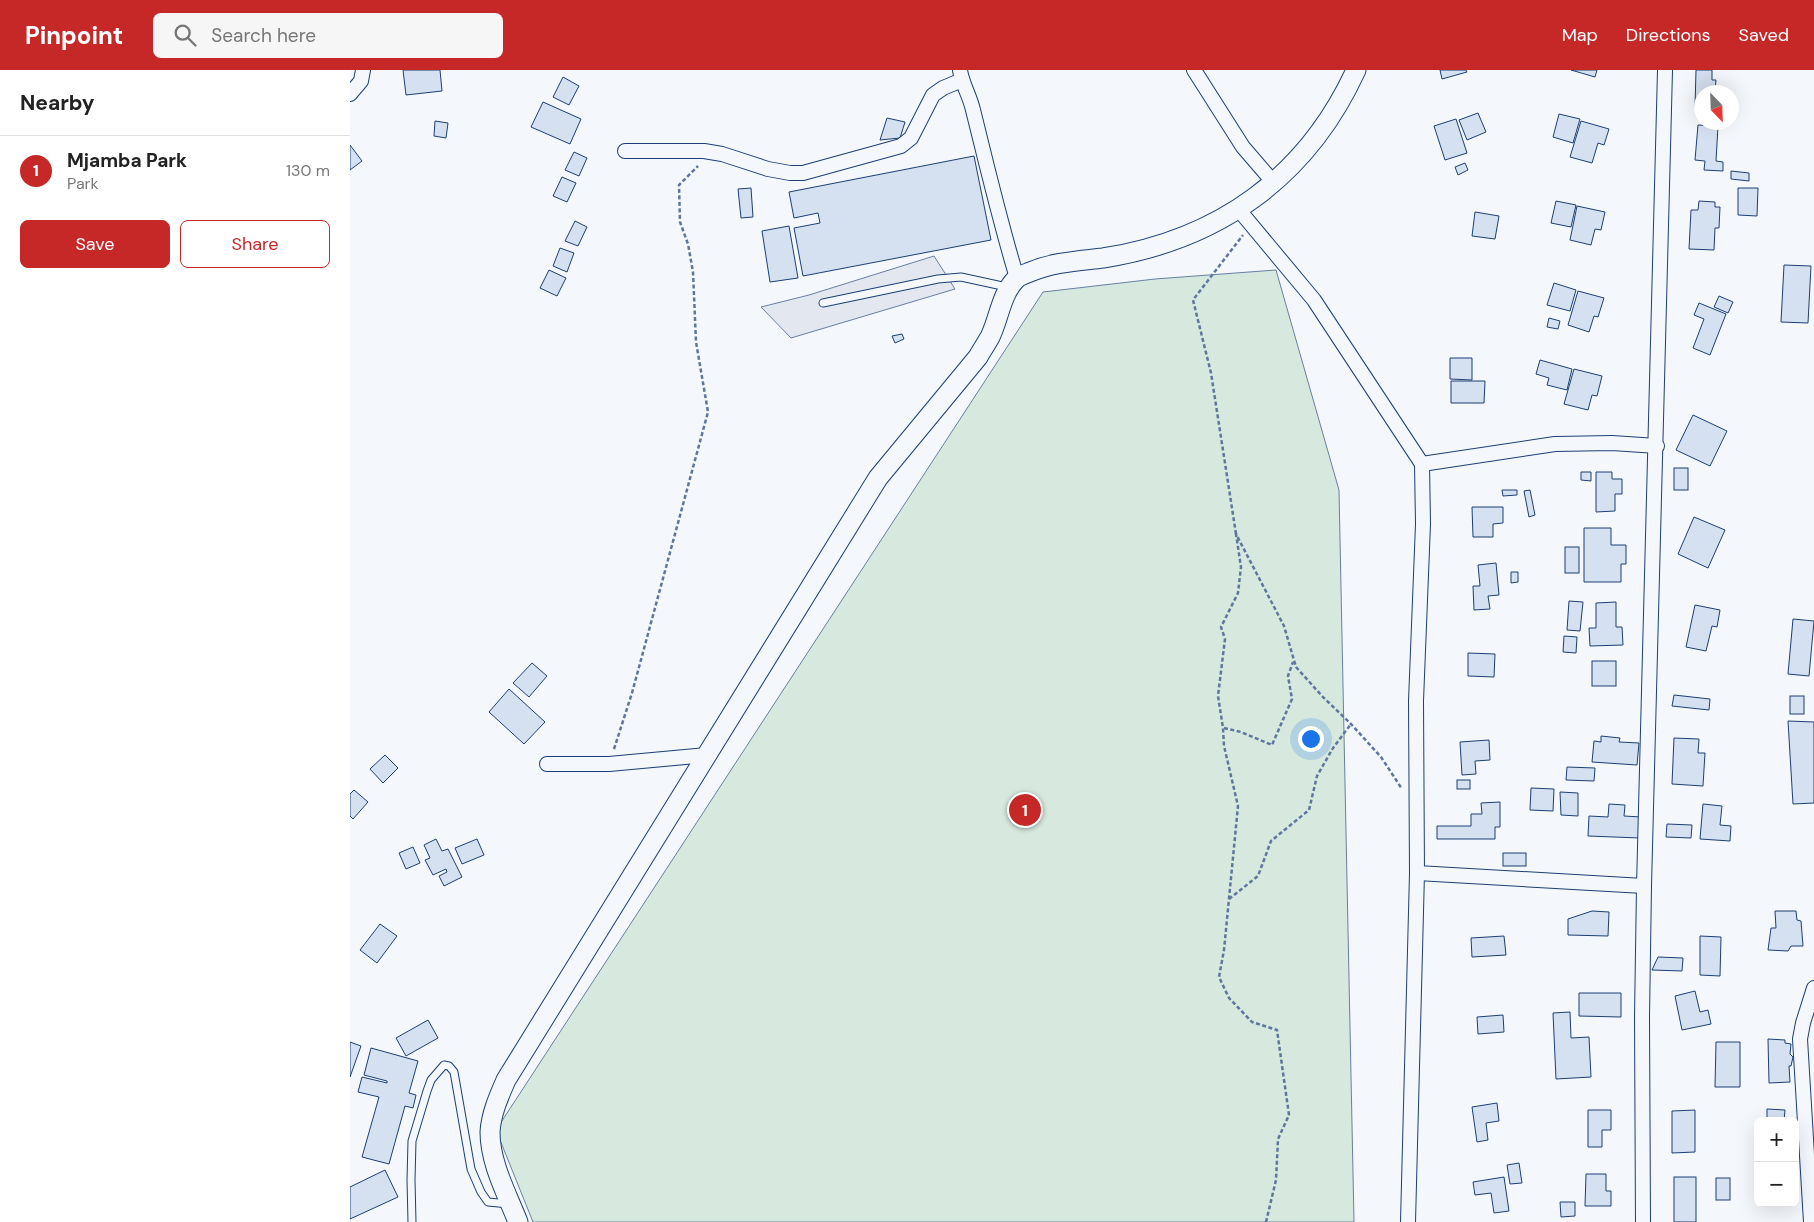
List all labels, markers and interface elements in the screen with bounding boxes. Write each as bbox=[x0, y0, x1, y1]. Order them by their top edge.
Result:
search box bbox=[153, 13, 503, 58]
text: Pinpoint bbox=[25, 20, 123, 51]
icon: search bbox=[171, 21, 199, 49]
text: Search here bbox=[211, 23, 316, 48]
text: Map bbox=[1562, 23, 1598, 47]
text: Directions bbox=[1626, 23, 1711, 47]
text: Saved bbox=[1739, 23, 1789, 47]
north arrow bbox=[1694, 85, 1739, 130]
text: Nearby bbox=[20, 89, 94, 117]
text: Mjamba Park bbox=[67, 148, 187, 173]
text: 1 bbox=[33, 160, 39, 181]
text: 130 m bbox=[286, 160, 330, 181]
text: Park bbox=[67, 173, 99, 194]
button: Save bbox=[20, 220, 170, 268]
button: Share bbox=[180, 220, 330, 268]
your location bbox=[1298, 726, 1324, 752]
pin: 1 bbox=[1009, 791, 1041, 829]
map controls bbox=[1754, 1117, 1799, 1207]
button: + bbox=[1754, 1117, 1799, 1162]
button: − bbox=[1754, 1162, 1799, 1207]

